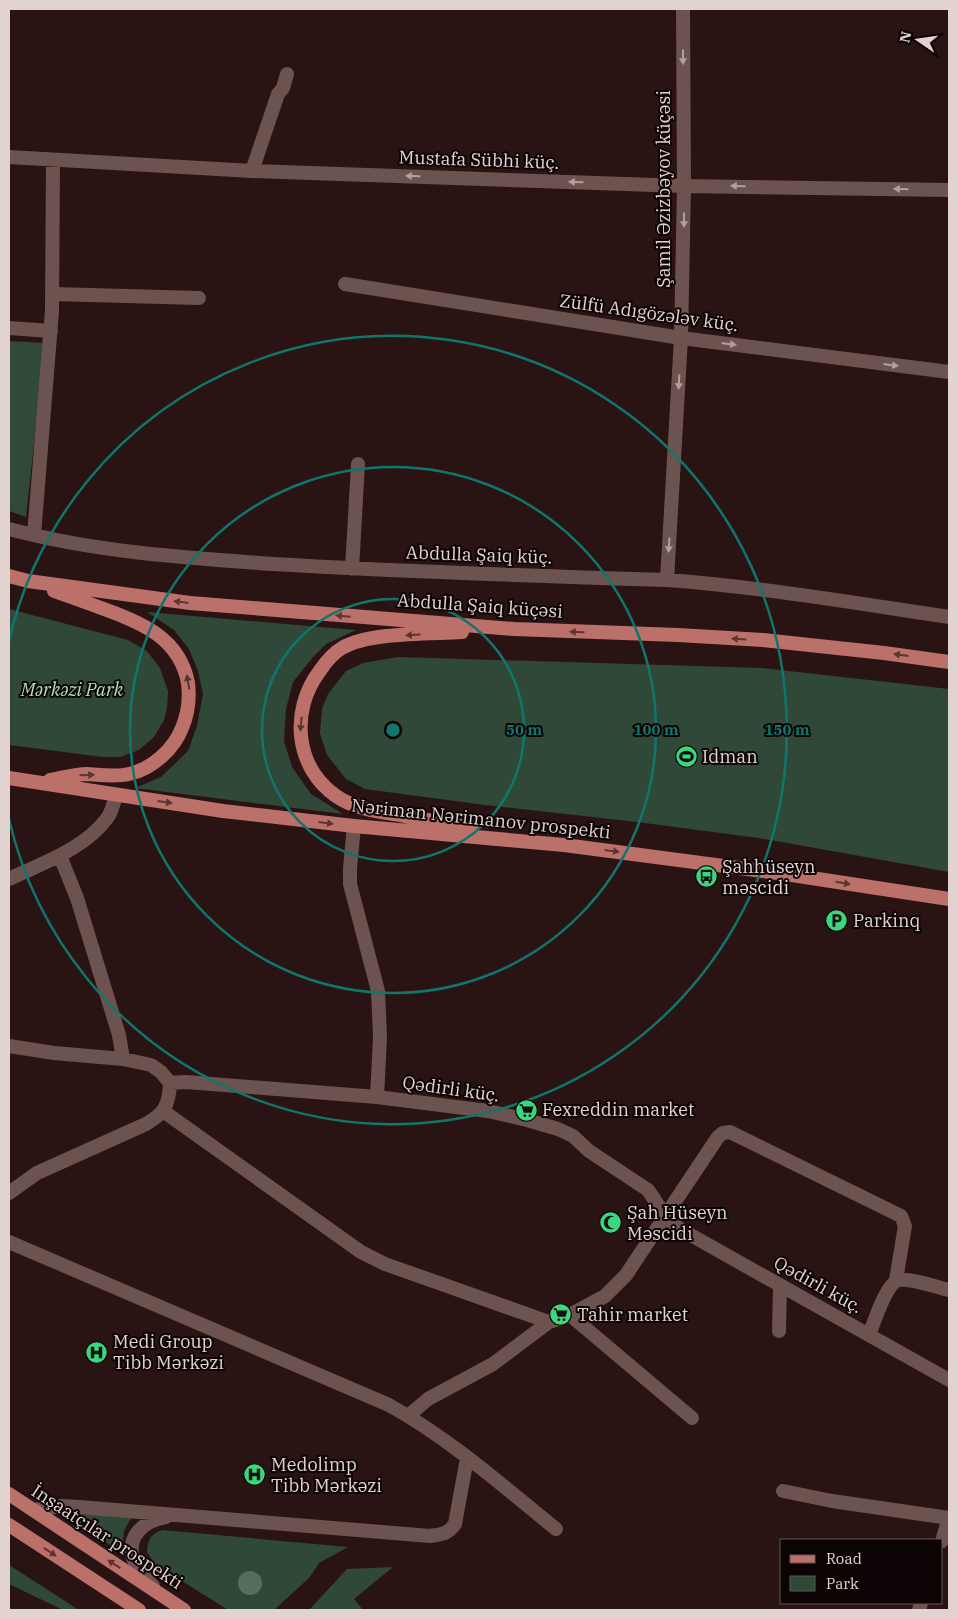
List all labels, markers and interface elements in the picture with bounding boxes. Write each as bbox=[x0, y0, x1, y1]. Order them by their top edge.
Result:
north arrow bbox=[893, 15, 943, 65]
text: N bbox=[895, 30, 915, 44]
one-way arrow bbox=[679, 50, 687, 66]
street label: Şamil Əzizbəyov küçəsi bbox=[652, 90, 675, 288]
street label: Mustafa Sübhi küç. bbox=[398, 145, 560, 174]
one-way arrow bbox=[405, 172, 421, 180]
one-way arrow bbox=[567, 178, 583, 186]
one-way arrow bbox=[730, 182, 746, 190]
one-way arrow bbox=[892, 185, 908, 193]
one-way arrow bbox=[679, 212, 687, 228]
street label: Zülfü Adıgözələv küç. bbox=[558, 289, 740, 336]
one-way arrow bbox=[722, 340, 738, 348]
one-way arrow bbox=[883, 361, 899, 369]
one-way arrow bbox=[674, 375, 682, 391]
one-way arrow bbox=[665, 537, 673, 553]
street label: Abdulla Şaiq küç. bbox=[405, 540, 553, 569]
street label: Abdulla Şaiq küçəsi bbox=[396, 588, 564, 623]
one-way arrow bbox=[173, 598, 189, 606]
one-way arrow bbox=[335, 611, 351, 619]
one-way arrow bbox=[569, 627, 585, 635]
one-way arrow bbox=[405, 632, 421, 640]
one-way arrow bbox=[731, 634, 747, 642]
one-way arrow bbox=[893, 651, 909, 659]
one-way arrow bbox=[183, 674, 191, 690]
park label: Mərkəzi Park bbox=[20, 678, 124, 701]
one-way arrow bbox=[296, 716, 304, 732]
text: 50 m bbox=[506, 720, 542, 739]
text: 100 m bbox=[633, 720, 679, 739]
text: 150 m bbox=[764, 720, 810, 739]
centre of rings bbox=[384, 721, 402, 739]
sports icon: Idman bbox=[674, 745, 698, 769]
place label: Idman bbox=[702, 745, 758, 768]
one-way arrow bbox=[79, 771, 95, 779]
street label: Nəriman Nərimanov prospekti bbox=[350, 793, 612, 844]
one-way arrow bbox=[157, 799, 173, 807]
one-way arrow bbox=[318, 819, 334, 827]
one-way arrow bbox=[605, 847, 621, 855]
place label: Şahhüseyn məscidi bbox=[722, 855, 815, 899]
bus stop icon: Şahhüseyn məscidi bbox=[694, 865, 718, 889]
one-way arrow bbox=[835, 879, 851, 887]
parking icon: Parkinq bbox=[825, 909, 849, 933]
place label: Parkinq bbox=[853, 909, 920, 932]
street label: Qədirli küç. bbox=[401, 1070, 501, 1107]
supermarket icon: Fexreddin market bbox=[514, 1098, 538, 1122]
place label: Fexreddin market bbox=[542, 1098, 694, 1121]
place label: Şah Hüseyn Məscidi bbox=[627, 1201, 728, 1245]
mosque icon: Şah Hüseyn Məscidi bbox=[599, 1211, 623, 1235]
street label: Qədirli küç. bbox=[770, 1251, 867, 1318]
supermarket icon: Tahir market bbox=[549, 1303, 573, 1327]
place label: Tahir market bbox=[577, 1303, 688, 1326]
place label: Medi Group Tibb Mərkəzi bbox=[113, 1330, 224, 1374]
hospital icon: Medi Group Tibb Mərkəzi bbox=[85, 1340, 109, 1364]
place label: Medolimp Tibb Mərkəzi bbox=[271, 1453, 382, 1497]
hospital icon: Medolimp Tibb Mərkəzi bbox=[243, 1463, 267, 1487]
street label: İnşaatçılar prospekti bbox=[27, 1479, 188, 1594]
legend bbox=[780, 1539, 943, 1604]
one-way arrow bbox=[43, 1547, 56, 1557]
text: Road bbox=[826, 1549, 862, 1568]
one-way arrow bbox=[108, 1559, 121, 1569]
text: Park bbox=[826, 1574, 859, 1593]

